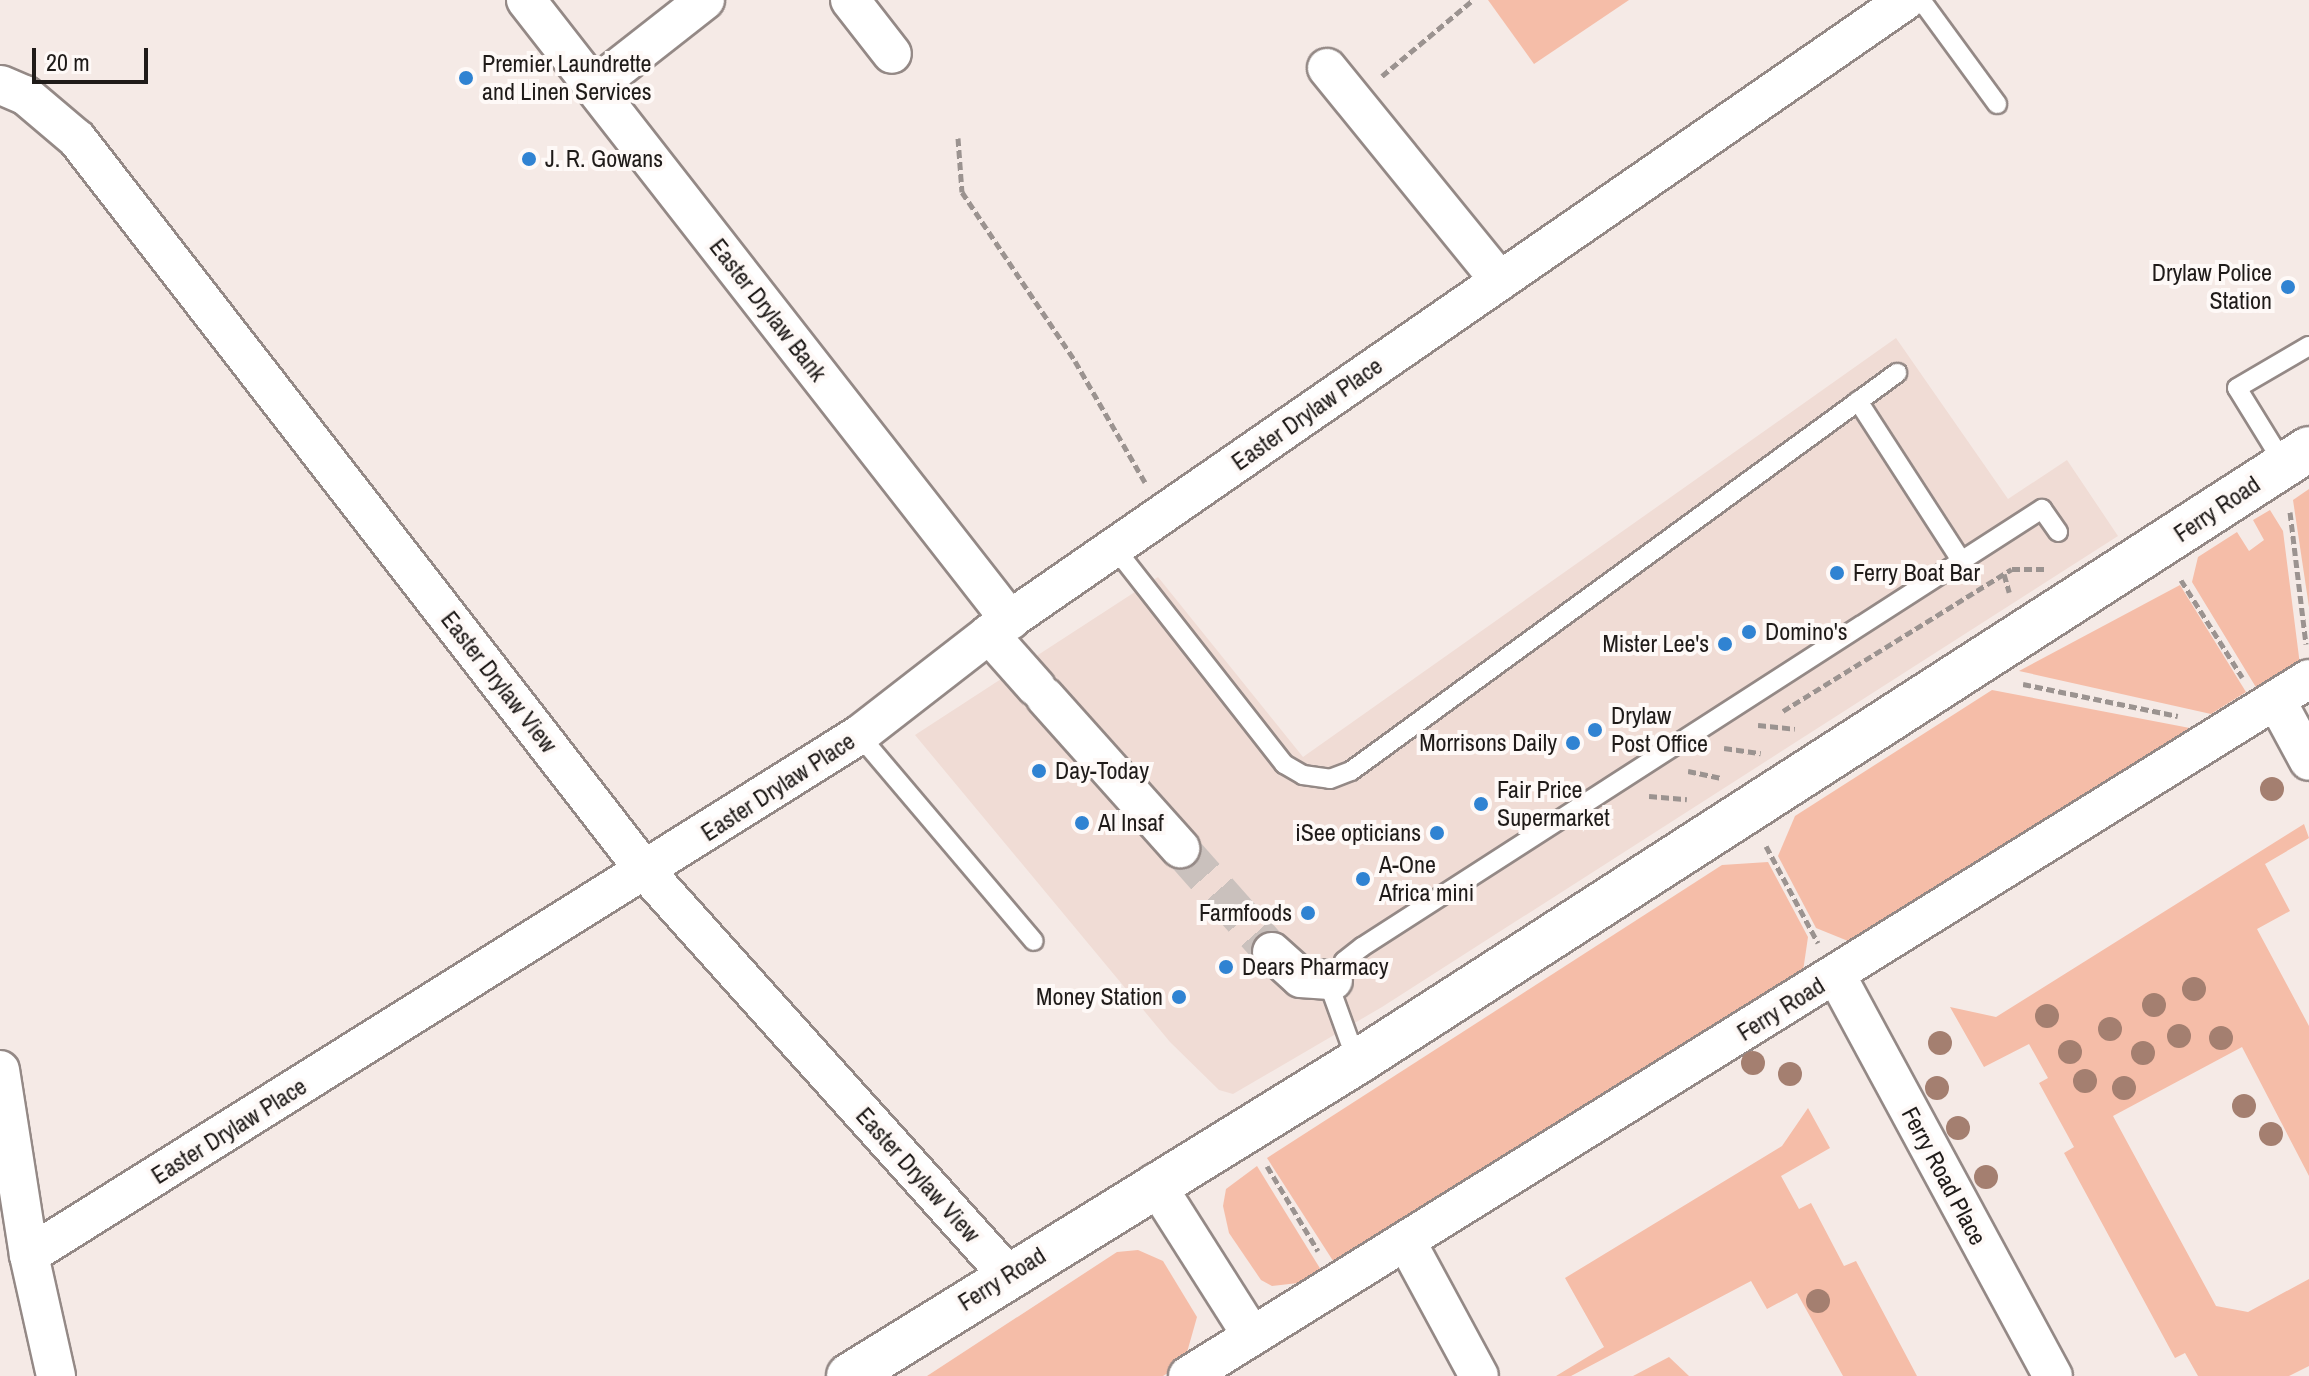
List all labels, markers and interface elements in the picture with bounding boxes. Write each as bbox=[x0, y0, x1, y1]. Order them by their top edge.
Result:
scale bar bbox=[36, 32, 152, 82]
text: 20 m bbox=[46, 46, 90, 78]
place label: Premier Laundrette and Linen Services bbox=[482, 50, 652, 106]
marker: Premier Laundrette and Linen Services bbox=[457, 69, 475, 87]
place label: J. R. Gowans bbox=[545, 145, 663, 173]
marker: J. R. Gowans bbox=[520, 150, 538, 168]
street label: Easter Drylaw Bank bbox=[703, 233, 833, 387]
place label: Drylaw Police Station bbox=[2152, 259, 2272, 315]
marker: Drylaw Police Station bbox=[2279, 278, 2297, 296]
street label: Easter Drylaw Place bbox=[1226, 351, 1388, 477]
street label: Ferry Road bbox=[2169, 470, 2265, 548]
place label: Ferry Boat Bar bbox=[1853, 559, 1980, 587]
marker: Ferry Boat Bar bbox=[1828, 564, 1846, 582]
street label: Easter Drylaw View bbox=[435, 606, 563, 758]
place label: Domino's bbox=[1765, 618, 1848, 646]
marker: Domino's bbox=[1740, 623, 1758, 641]
place label: Mister Lee's bbox=[1602, 630, 1709, 658]
marker: Mister Lee's bbox=[1716, 635, 1734, 653]
place label: Drylaw Post Office bbox=[1611, 702, 1708, 758]
marker: Drylaw Post Office bbox=[1586, 721, 1604, 739]
street label: Easter Drylaw Place bbox=[696, 727, 860, 847]
place label: Morrisons Daily bbox=[1419, 729, 1557, 757]
marker: Morrisons Daily bbox=[1564, 734, 1582, 752]
place label: Day-Today bbox=[1055, 757, 1149, 785]
marker: Day-Today bbox=[1030, 762, 1048, 780]
place label: Fair Price Supermarket bbox=[1497, 776, 1610, 832]
marker: Fair Price Supermarket bbox=[1472, 795, 1490, 813]
place label: Al Insaf bbox=[1098, 809, 1164, 837]
marker: Al Insaf bbox=[1073, 814, 1091, 832]
place label: iSee opticians bbox=[1295, 819, 1421, 847]
marker: iSee opticians bbox=[1428, 824, 1446, 842]
place label: A-One Africa mini bbox=[1379, 851, 1474, 907]
marker: A-One Africa mini bbox=[1354, 870, 1372, 888]
place label: Farmfoods bbox=[1199, 899, 1292, 927]
marker: Farmfoods bbox=[1299, 904, 1317, 922]
place label: Dears Pharmacy bbox=[1242, 953, 1389, 981]
marker: Dears Pharmacy bbox=[1217, 958, 1235, 976]
street label: Ferry Road bbox=[1732, 971, 1830, 1047]
place label: Money Station bbox=[1036, 983, 1163, 1011]
marker: Money Station bbox=[1170, 988, 1188, 1006]
street label: Easter Drylaw Place bbox=[146, 1072, 312, 1190]
street label: Easter Drylaw View bbox=[850, 1102, 986, 1248]
street label: Ferry Road Place bbox=[1896, 1102, 1992, 1250]
street label: Ferry Road bbox=[953, 1241, 1051, 1317]

